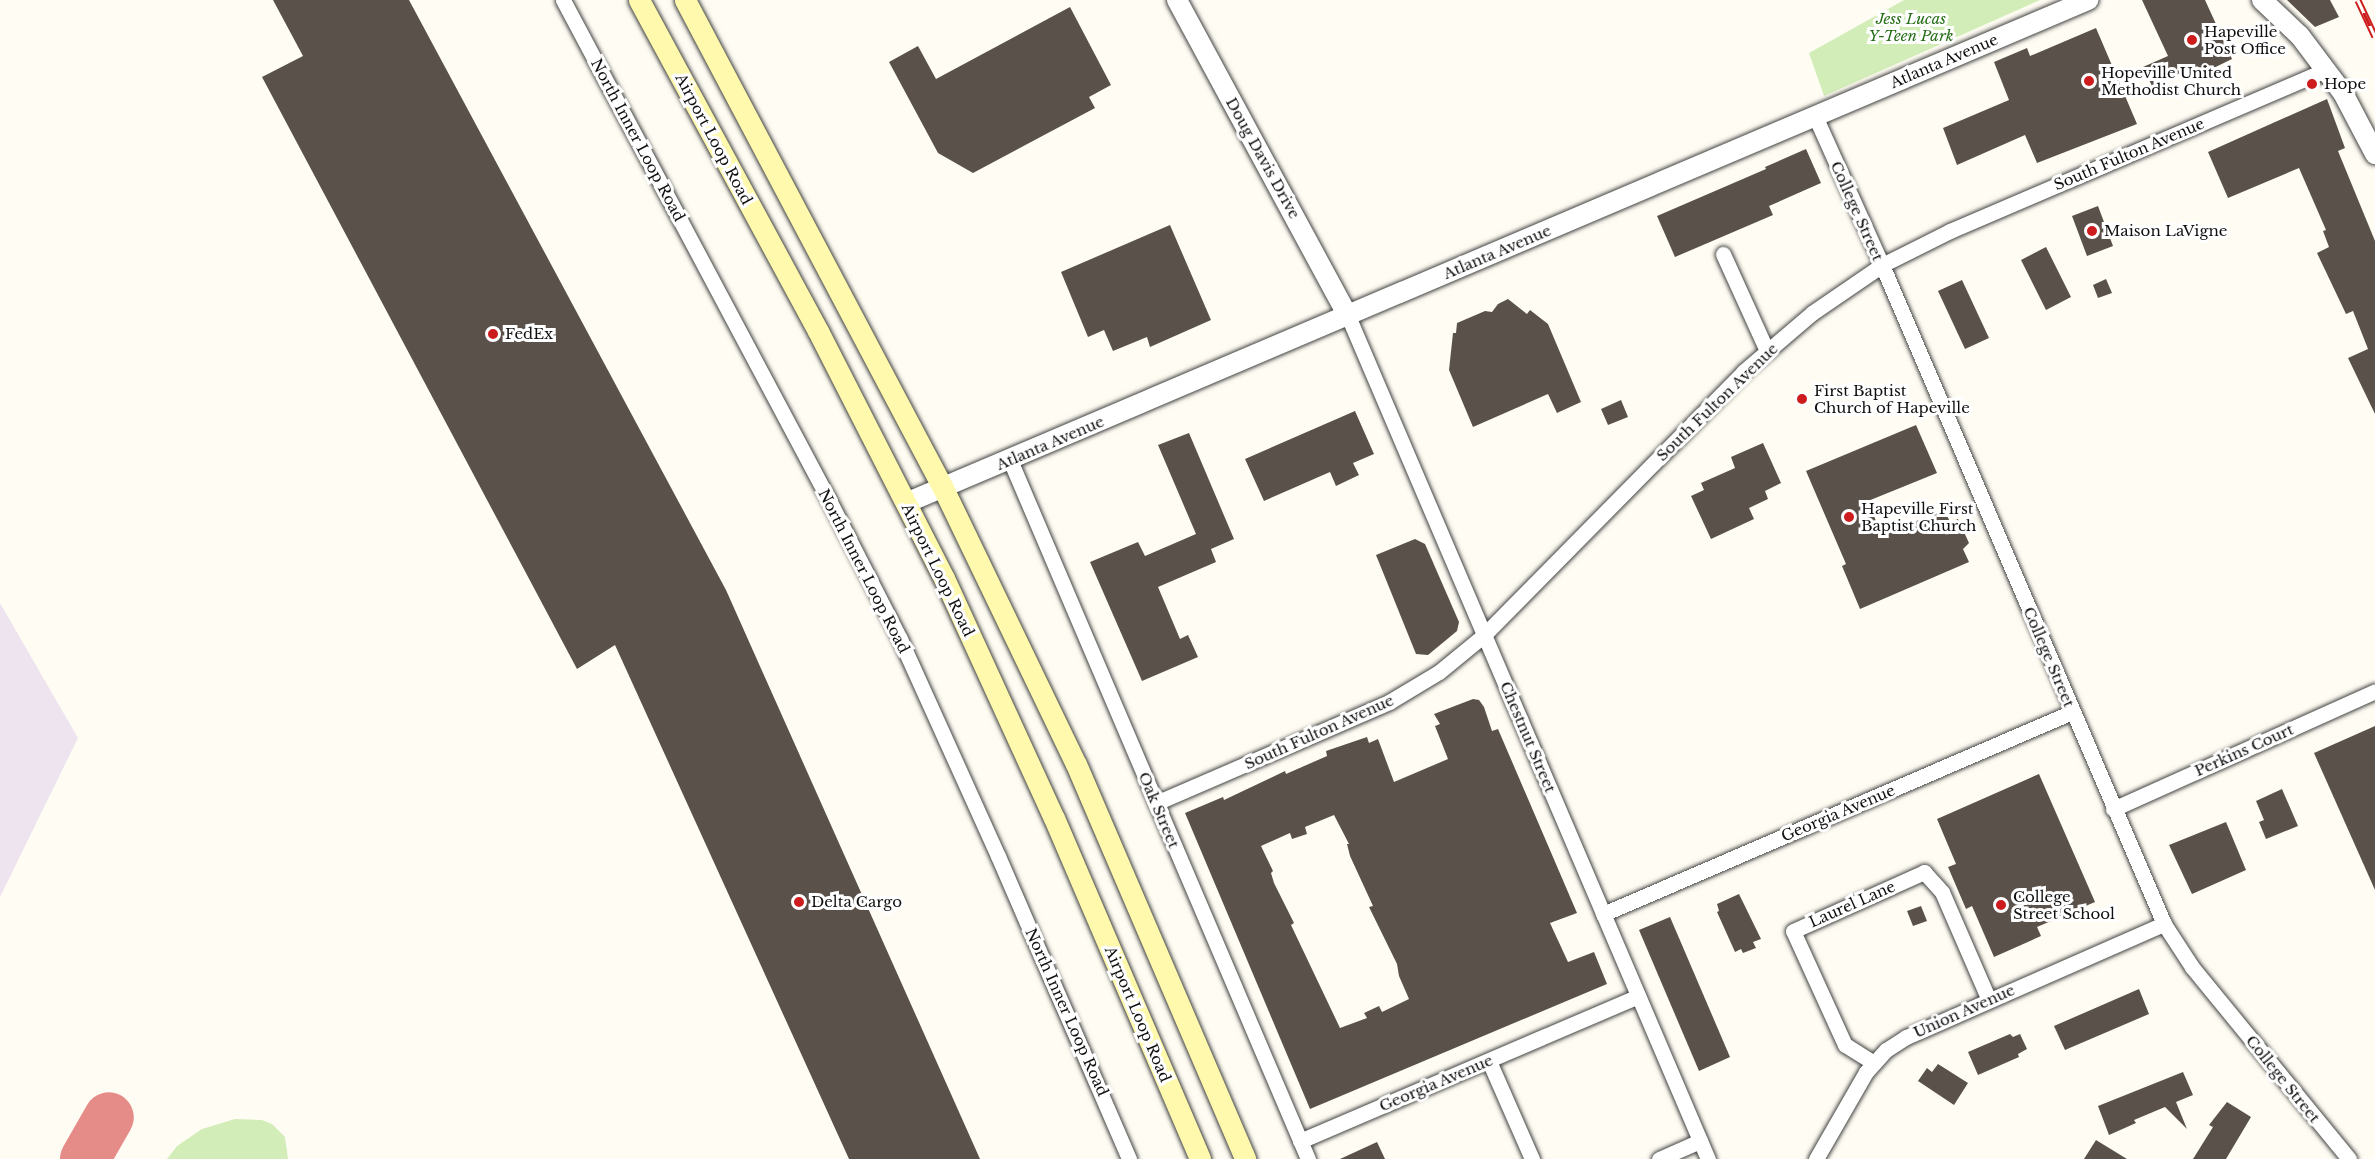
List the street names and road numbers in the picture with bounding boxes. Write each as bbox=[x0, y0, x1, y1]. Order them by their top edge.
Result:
street label: Atlanta Avenue bbox=[1887, 30, 2001, 92]
street label: North Inner Loop Road bbox=[587, 55, 689, 225]
street label: Airport Loop Road bbox=[672, 70, 756, 208]
street label: Doug Davis Drive bbox=[1222, 94, 1304, 222]
street label: South Fulton Avenue bbox=[2051, 114, 2207, 194]
street label: College Street bbox=[1827, 158, 1887, 264]
street label: Atlanta Avenue bbox=[1440, 221, 1554, 283]
street label: South Fulton Avenue bbox=[1652, 339, 1782, 465]
street label: Atlanta Avenue bbox=[993, 412, 1107, 474]
street label: North Inner Loop Road bbox=[815, 486, 913, 656]
street label: Airport Loop Road bbox=[898, 500, 978, 640]
street label: College Street bbox=[2020, 604, 2078, 710]
street label: Chestnut Street bbox=[1496, 679, 1560, 795]
street label: South Fulton Avenue bbox=[1241, 691, 1397, 773]
street label: Perkins Court bbox=[2192, 720, 2296, 780]
street label: Oak Street bbox=[1135, 769, 1183, 851]
street label: Georgia Avenue bbox=[1778, 781, 1898, 845]
street label: Laurel Lane bbox=[1806, 877, 1898, 931]
street label: North Inner Loop Road bbox=[1022, 925, 1112, 1099]
street label: Airport Loop Road bbox=[1101, 943, 1175, 1085]
street label: Union Avenue bbox=[1910, 981, 2018, 1041]
street label: College Street bbox=[2242, 1032, 2324, 1126]
street label: Georgia Avenue bbox=[1376, 1051, 1496, 1115]

